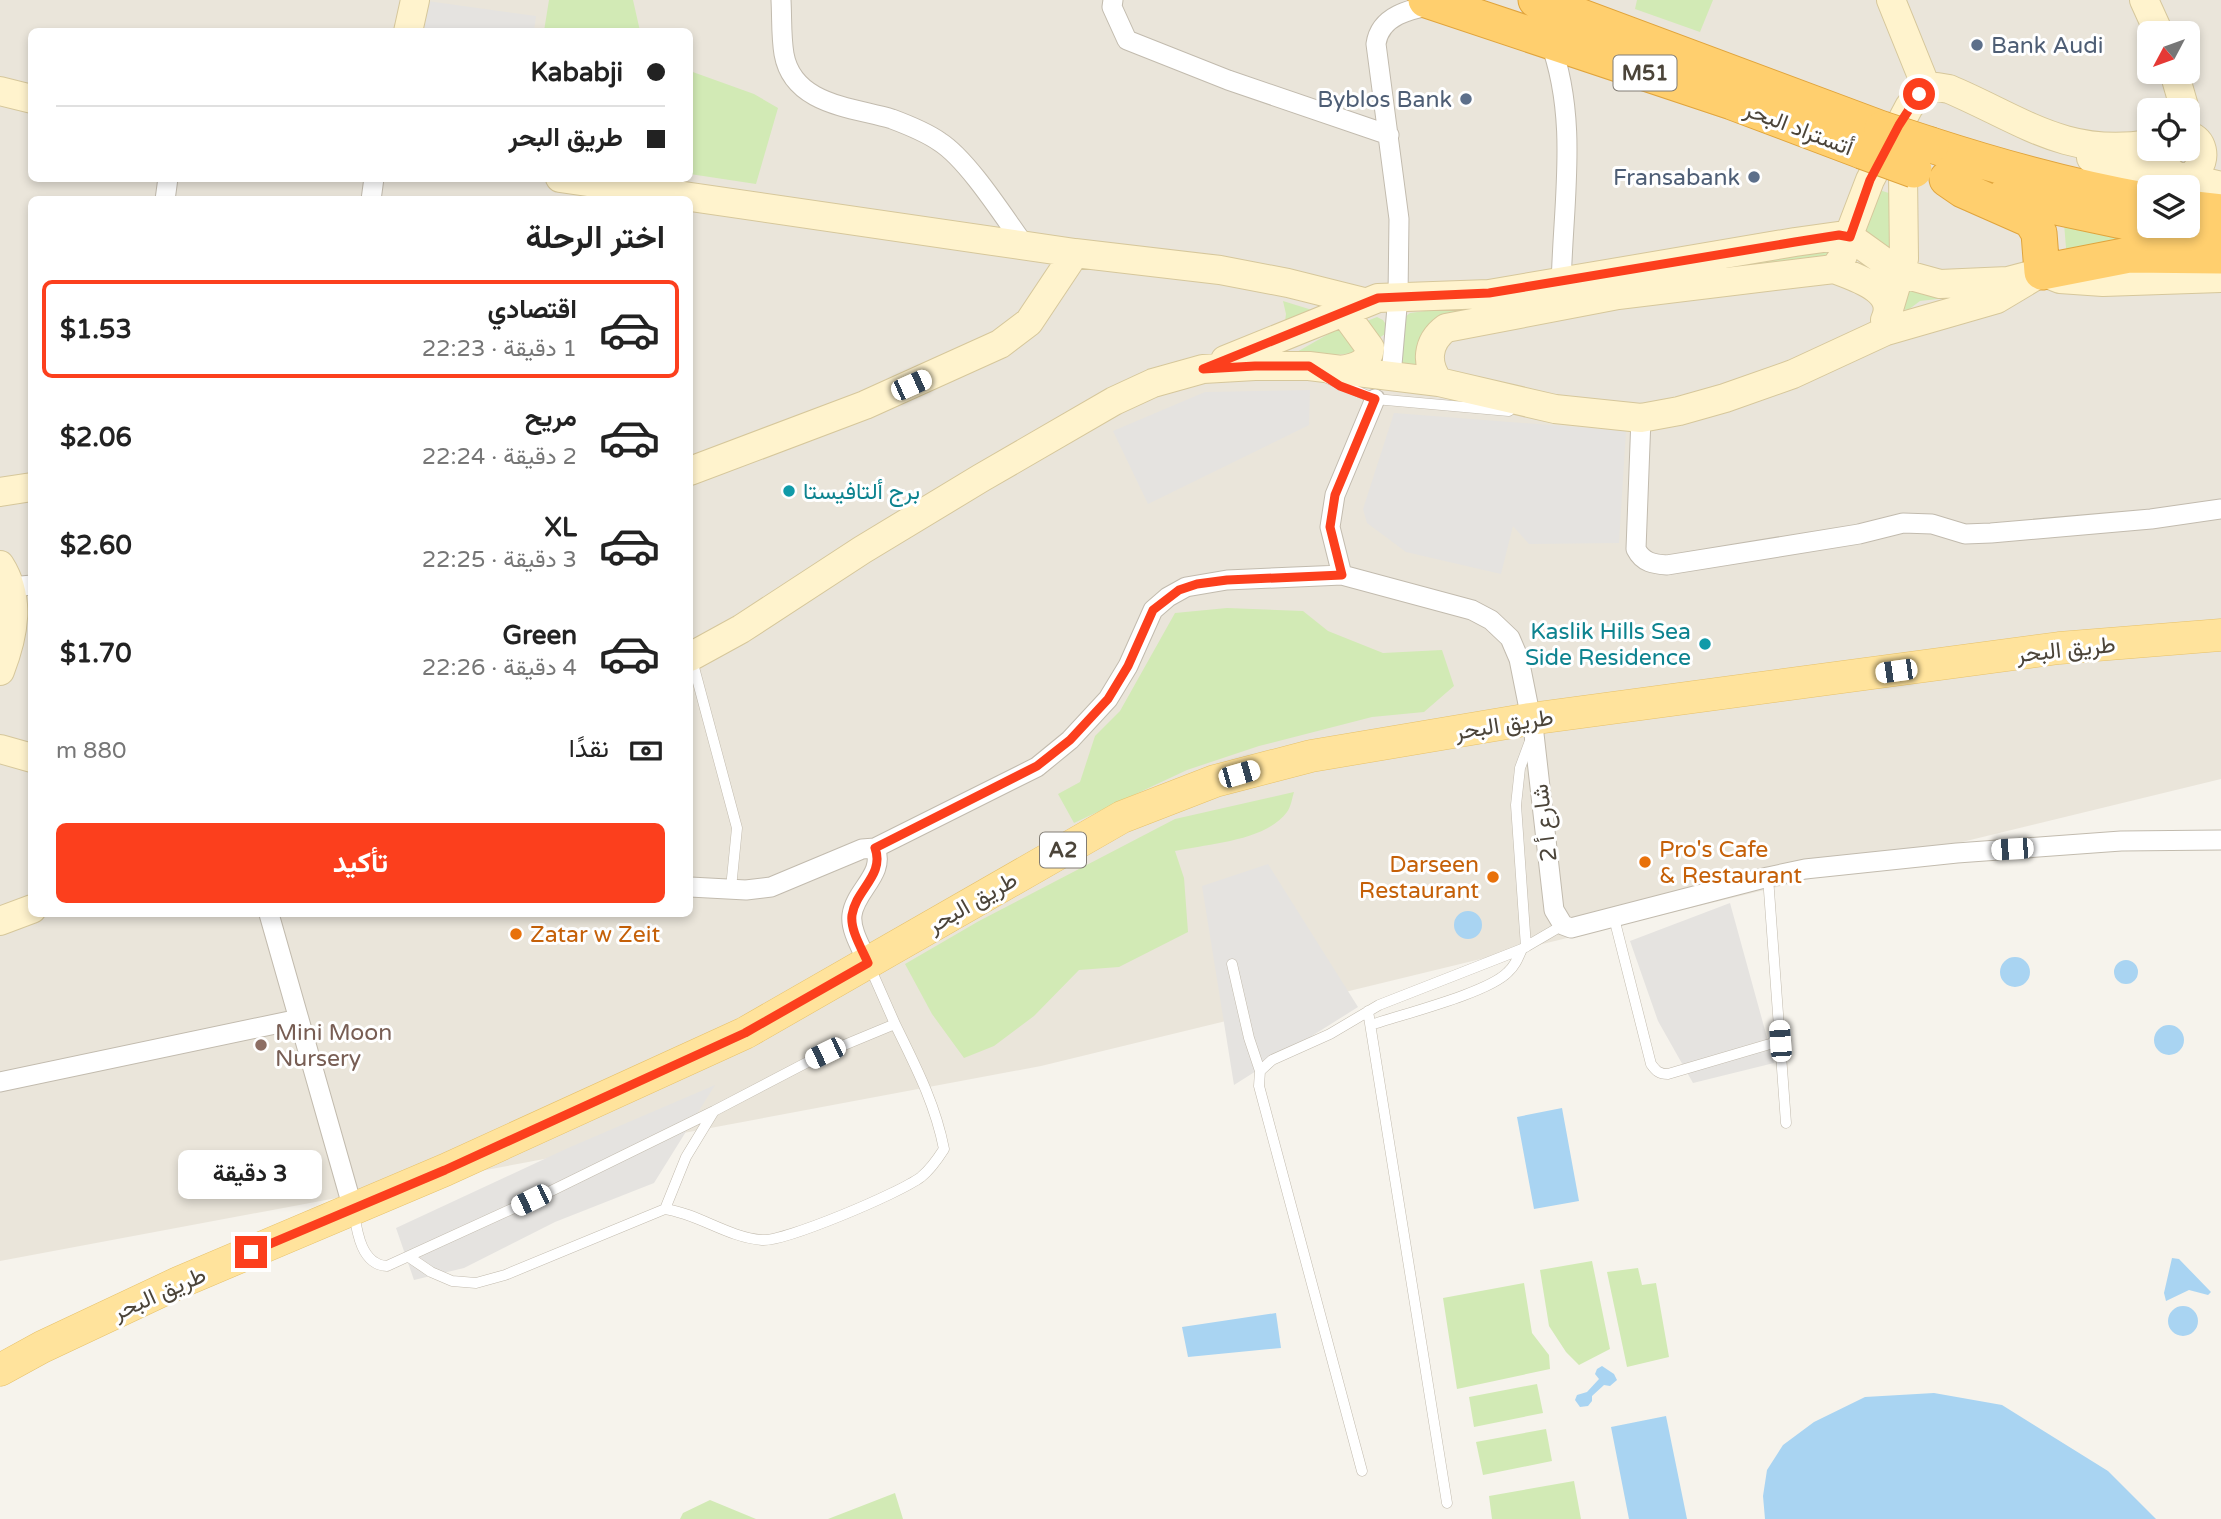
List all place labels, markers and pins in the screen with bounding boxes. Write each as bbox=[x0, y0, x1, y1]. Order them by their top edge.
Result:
place label: Bank Audi bbox=[1991, 32, 2103, 60]
marker: Bank Audi bbox=[1969, 37, 1985, 53]
place label: Byblos Bank bbox=[1317, 86, 1452, 114]
marker: Byblos Bank bbox=[1458, 91, 1474, 107]
place label: Fransabank bbox=[1613, 164, 1740, 192]
marker: Fransabank bbox=[1746, 169, 1762, 185]
place label: برج ألتافيستا bbox=[803, 478, 920, 507]
marker: برج ألتافيستا bbox=[781, 483, 797, 499]
place label: Kaslik Hills Sea Side Residence bbox=[1525, 618, 1691, 672]
marker: Kaslik Hills Sea Side Residence bbox=[1697, 636, 1713, 652]
place label: Pro's Cafe & Restaurant bbox=[1659, 836, 1802, 890]
place label: Darseen Restaurant bbox=[1359, 851, 1479, 905]
marker: Pro's Cafe & Restaurant bbox=[1637, 854, 1653, 870]
marker: Darseen Restaurant bbox=[1485, 869, 1501, 885]
place label: Zatar w Zeit bbox=[530, 921, 660, 949]
marker: Zatar w Zeit bbox=[508, 926, 524, 942]
place label: Mini Moon Nursery bbox=[275, 1019, 392, 1073]
marker: Mini Moon Nursery bbox=[253, 1037, 269, 1053]

